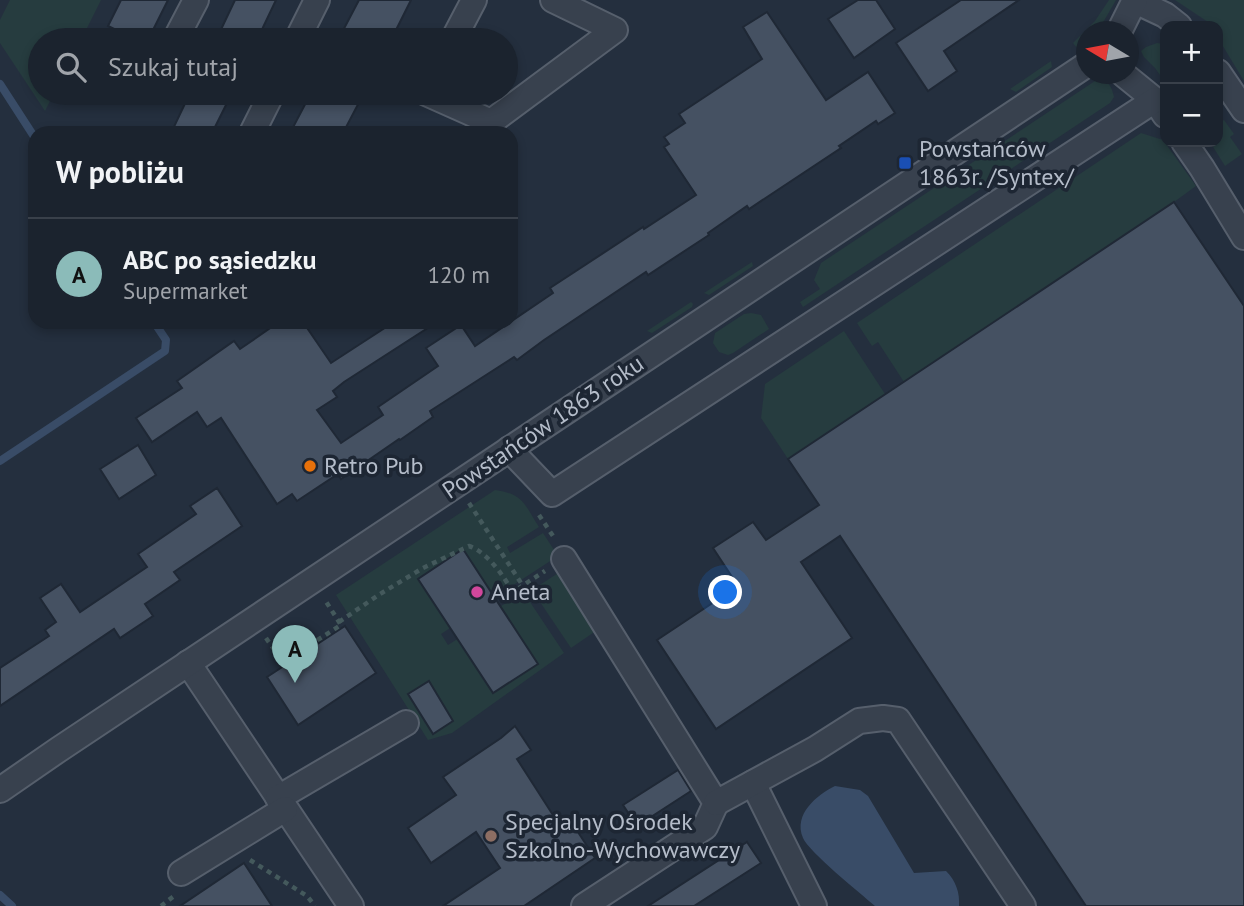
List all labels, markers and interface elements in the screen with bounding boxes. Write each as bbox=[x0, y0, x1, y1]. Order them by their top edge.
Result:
north arrow bbox=[1076, 21, 1139, 84]
map controls bbox=[1160, 21, 1223, 147]
button: + bbox=[1160, 21, 1223, 84]
search box bbox=[28, 28, 518, 105]
icon: search bbox=[52, 48, 90, 86]
text: Szukaj tutaj bbox=[108, 50, 238, 83]
button: − bbox=[1160, 84, 1223, 147]
place label: Powstańców 1863r. /Syntex/ bbox=[919, 133, 1075, 192]
text: W pobliżu bbox=[56, 152, 184, 191]
marker: Powstańców 1863r. /Syntex/ bbox=[897, 155, 913, 171]
text: ABC po sąsiedzku bbox=[123, 243, 316, 276]
text: A bbox=[72, 260, 86, 289]
text: 120 m bbox=[428, 260, 490, 289]
text: Supermarket bbox=[123, 276, 248, 305]
street label: Powstańców 1863 roku bbox=[436, 348, 649, 506]
place label: Retro Pub bbox=[324, 450, 423, 481]
marker: Retro Pub bbox=[302, 458, 318, 474]
your location bbox=[708, 575, 742, 609]
place label: Aneta bbox=[491, 576, 550, 607]
marker: Aneta bbox=[469, 584, 485, 600]
pin: A bbox=[272, 625, 318, 683]
place label: Specjalny Ośrodek Szkolno-Wychowawczy bbox=[505, 806, 740, 865]
marker: Specjalny Ośrodek Szkolno-Wychowawczy bbox=[483, 828, 499, 844]

